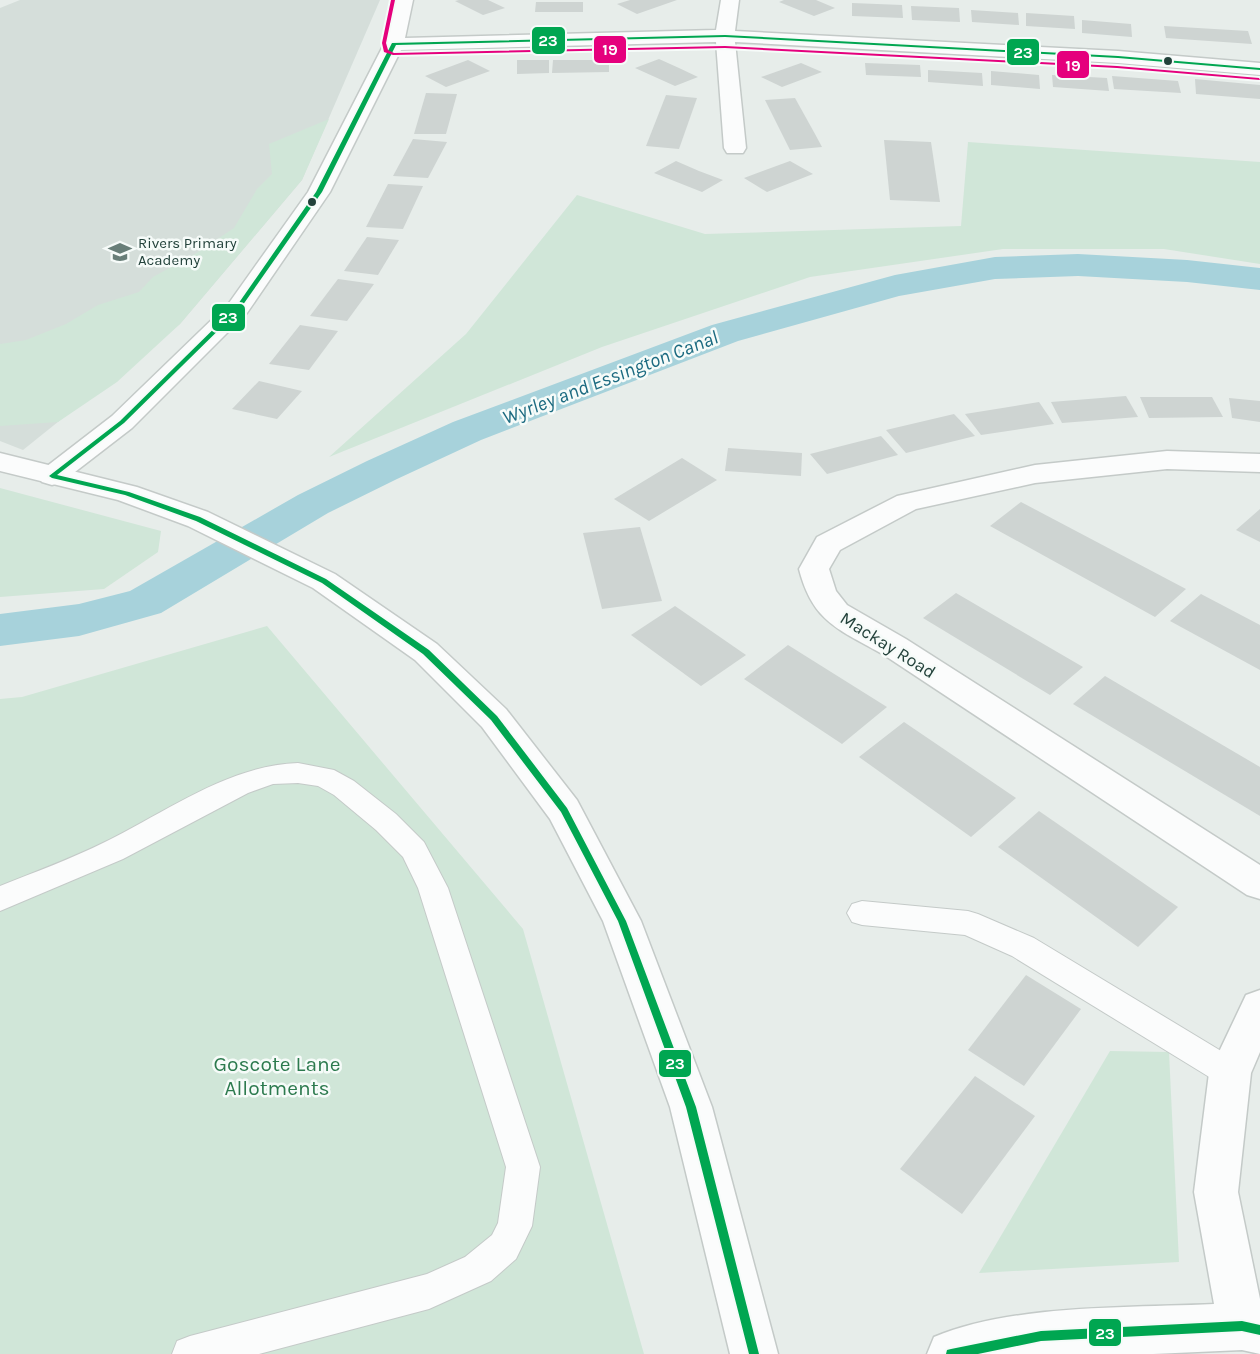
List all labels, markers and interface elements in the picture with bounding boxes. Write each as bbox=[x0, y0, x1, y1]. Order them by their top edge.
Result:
line badge: 23 bbox=[531, 26, 566, 55]
text: 23 bbox=[538, 31, 558, 50]
line badge: 19 bbox=[593, 35, 627, 64]
line badge: 23 bbox=[1006, 38, 1040, 66]
text: 19 bbox=[602, 40, 618, 59]
text: 23 bbox=[1013, 43, 1033, 62]
line badge: 19 bbox=[1056, 50, 1090, 79]
unlabelled marker bbox=[1162, 55, 1174, 67]
text: 19 bbox=[1065, 56, 1081, 75]
unlabelled marker bbox=[306, 196, 318, 208]
place label: Rivers Primary Academy bbox=[138, 234, 237, 269]
school or university icon: Rivers Primary Academy bbox=[107, 239, 133, 265]
line badge: 23 bbox=[211, 303, 246, 332]
text: 23 bbox=[218, 308, 238, 327]
water label: Wyrley and Essington Canal bbox=[499, 326, 721, 429]
street label: Mackay Road bbox=[836, 607, 940, 683]
line badge: 23 bbox=[658, 1049, 692, 1078]
park label: Goscote Lane Allotments bbox=[214, 1052, 340, 1100]
text: 23 bbox=[665, 1054, 685, 1073]
line badge: 23 bbox=[1088, 1318, 1122, 1347]
text: 23 bbox=[1095, 1324, 1115, 1343]

